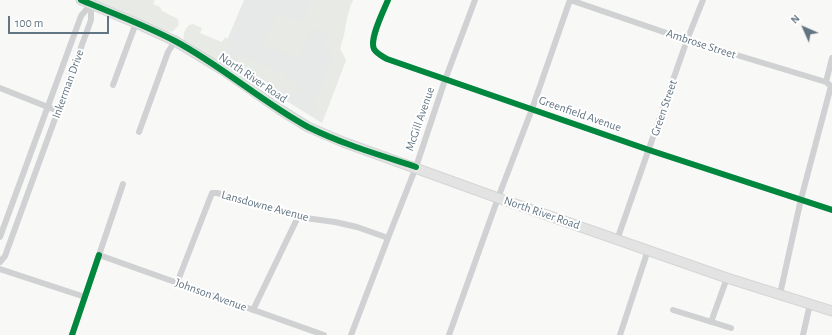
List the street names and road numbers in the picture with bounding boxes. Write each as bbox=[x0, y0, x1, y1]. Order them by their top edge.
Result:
street label: Ambrose Street bbox=[664, 26, 738, 62]
street label: Inkerman Drive bbox=[49, 48, 87, 120]
street label: North River Road bbox=[216, 50, 290, 106]
street label: Green Street bbox=[648, 78, 680, 138]
street label: McGill Avenue bbox=[402, 85, 438, 153]
street label: Greenfield Avenue bbox=[537, 93, 623, 135]
street label: Lansdowne Avenue bbox=[220, 187, 310, 225]
street label: North River Road bbox=[502, 193, 582, 233]
street label: Johnson Avenue bbox=[173, 275, 249, 315]

